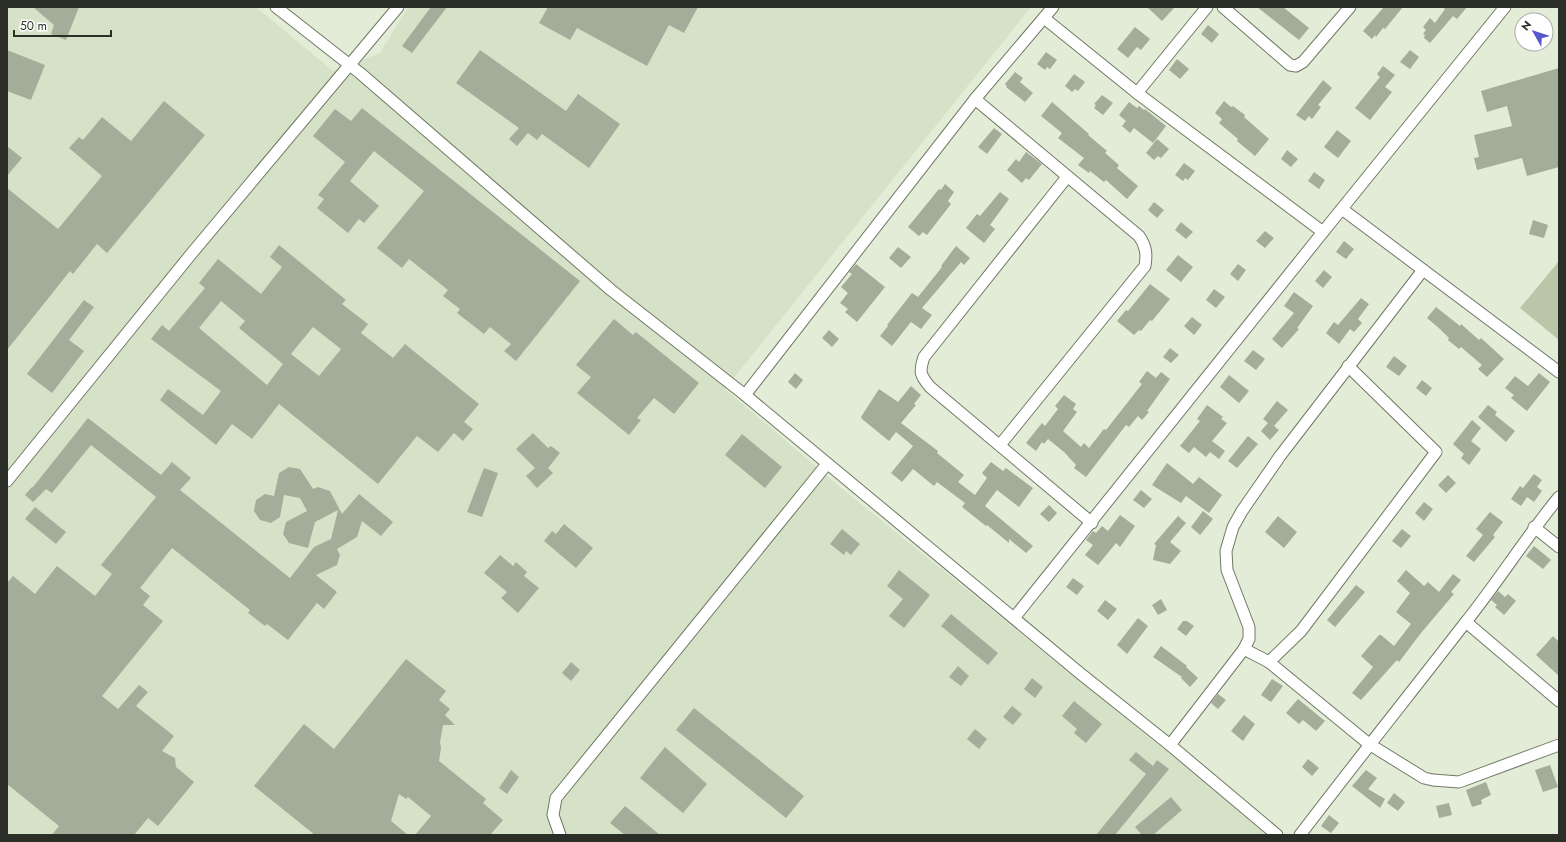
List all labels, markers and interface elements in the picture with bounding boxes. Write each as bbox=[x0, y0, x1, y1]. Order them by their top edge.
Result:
scale bar bbox=[14, 12, 111, 38]
north arrow bbox=[1514, 12, 1554, 52]
text: 50 m bbox=[20, 17, 47, 35]
text: N bbox=[1517, 17, 1535, 34]

